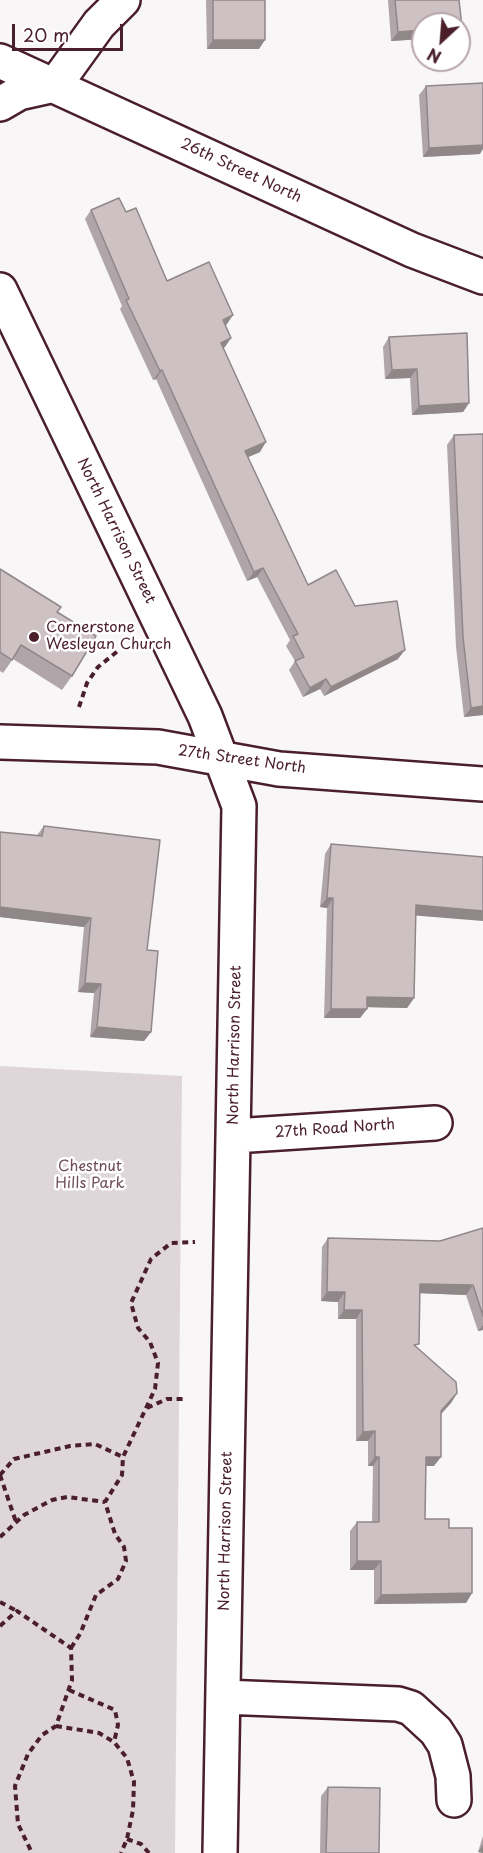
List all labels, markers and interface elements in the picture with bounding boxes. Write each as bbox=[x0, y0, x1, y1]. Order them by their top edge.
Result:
scale bar bbox=[15, 12, 126, 50]
north arrow bbox=[411, 12, 471, 72]
text: 20 m bbox=[23, 21, 69, 48]
text: N bbox=[423, 43, 445, 70]
street label: 26th Street North bbox=[178, 135, 304, 207]
street label: North Harrison Street bbox=[73, 455, 159, 607]
place label: Cornerstone Wesleyan Church bbox=[46, 619, 171, 654]
marker: Cornerstone Wesleyan Church bbox=[27, 630, 41, 644]
street label: 27th Street North bbox=[177, 742, 307, 778]
street label: North Harrison Street bbox=[225, 965, 245, 1125]
street label: 27th Road North bbox=[274, 1116, 396, 1142]
park label: Chestnut Hills Park bbox=[55, 1158, 125, 1193]
street label: North Harrison Street bbox=[216, 1451, 236, 1611]

